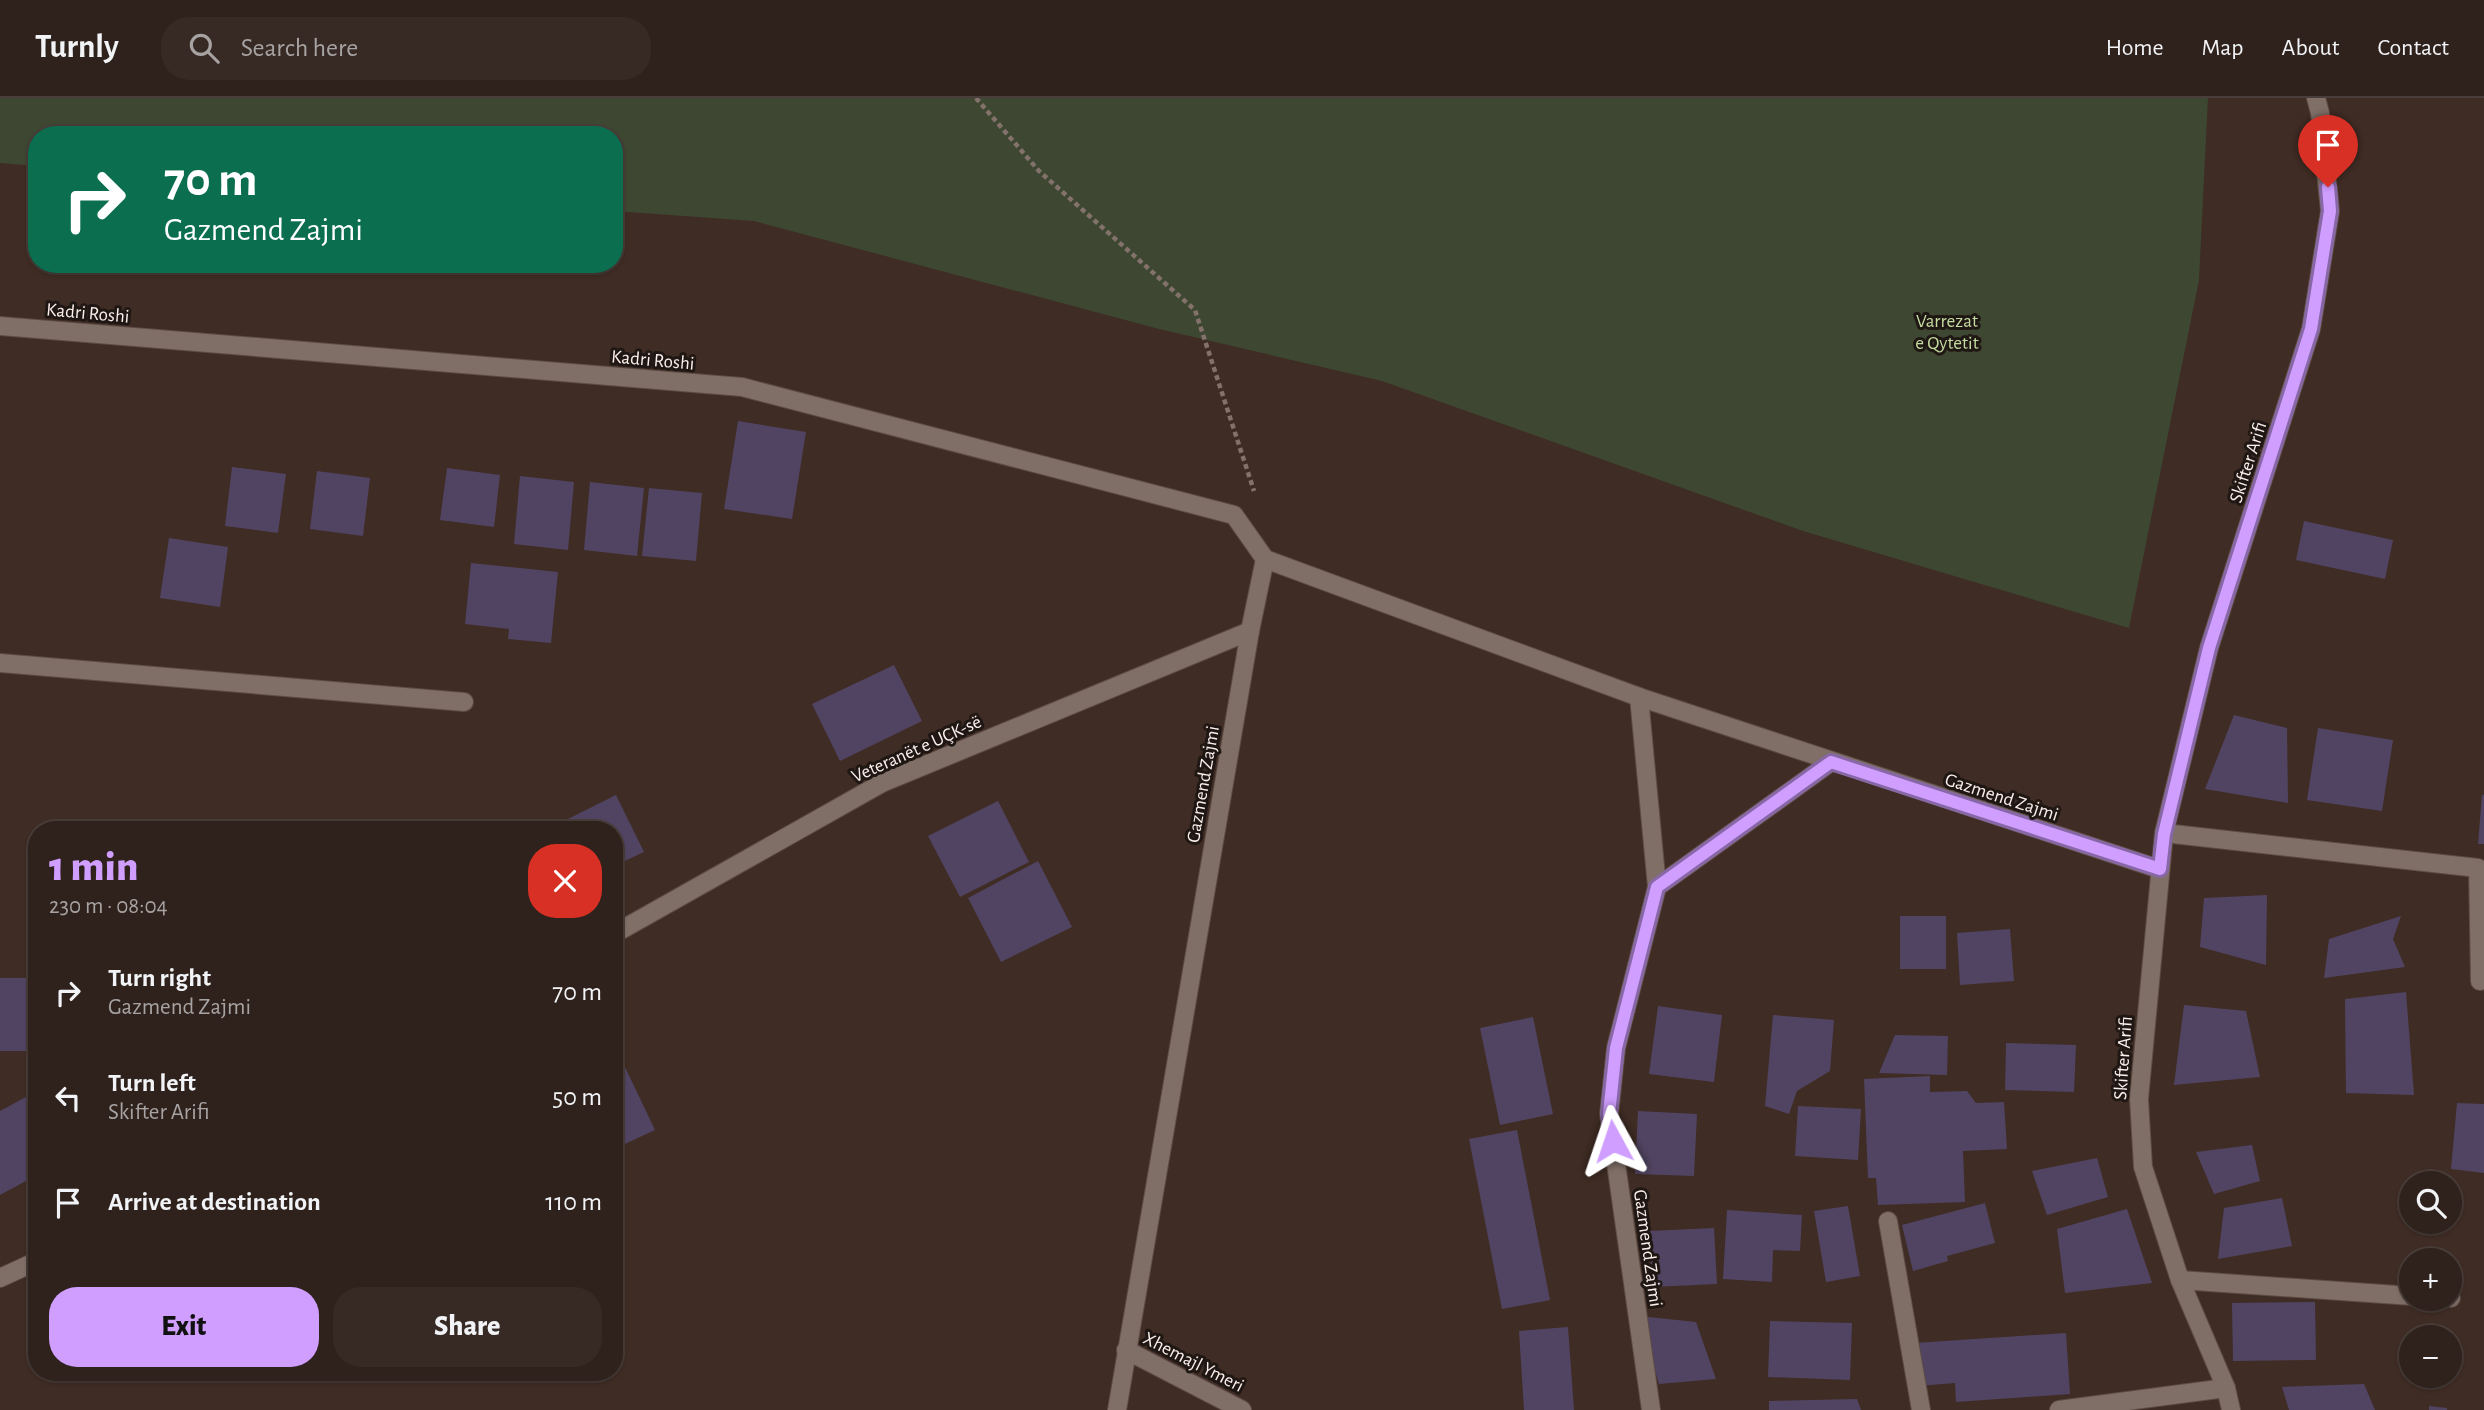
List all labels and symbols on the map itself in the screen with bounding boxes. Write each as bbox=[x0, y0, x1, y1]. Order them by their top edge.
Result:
pin bbox=[2298, 115, 2358, 187]
street label: Kadri Roshi bbox=[46, 300, 130, 327]
park label: Varrezat e Qytetit bbox=[1915, 312, 1979, 353]
street label: Kadri Roshi bbox=[611, 347, 695, 374]
street label: Skifter Arifi bbox=[2226, 420, 2270, 505]
street label: Veteranët e UÇK-së bbox=[849, 712, 984, 787]
street label: Gazmend Zajmi bbox=[1184, 724, 1223, 844]
street label: Gazmend Zajmi bbox=[1942, 770, 2061, 825]
street label: Skifter Arifi bbox=[2111, 1016, 2136, 1101]
position arrow bbox=[1576, 1104, 1650, 1178]
street label: Gazmend Zajmi bbox=[1630, 1188, 1665, 1308]
street label: Xhemajl Ymeri bbox=[1140, 1329, 1247, 1396]

